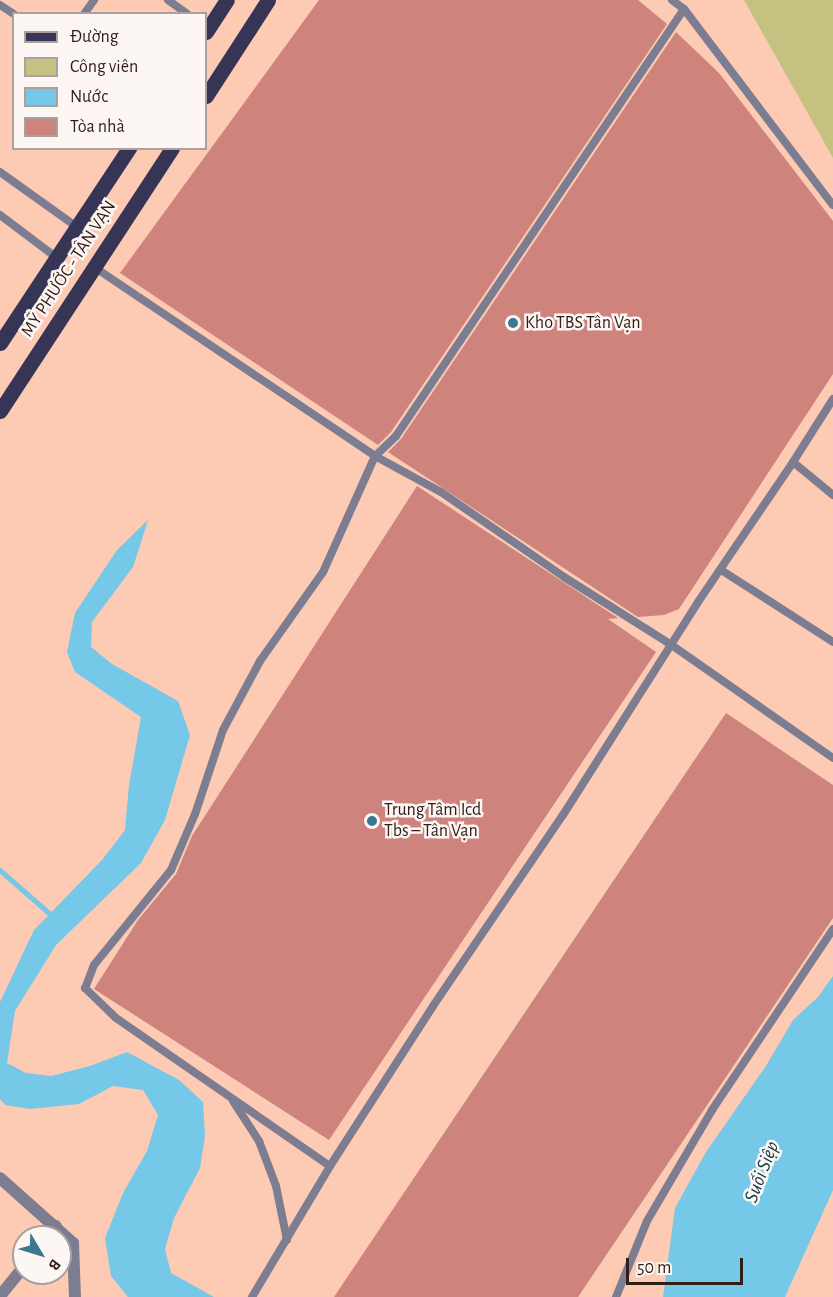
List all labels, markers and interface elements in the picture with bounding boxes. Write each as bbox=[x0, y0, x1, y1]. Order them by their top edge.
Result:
legend bbox=[12, 12, 207, 150]
text: Đường bbox=[70, 28, 119, 46]
text: Công viên bbox=[70, 58, 138, 76]
text: Nước bbox=[70, 88, 108, 106]
text: Tòa nhà bbox=[70, 118, 125, 136]
street label: MỸ PHƯỚC - TÂN VẠN bbox=[17, 197, 121, 341]
place label: Kho TBS Tân Vạn bbox=[525, 312, 641, 334]
marker: Kho TBS Tân Vạn bbox=[506, 316, 520, 330]
place label: Trung Tâm Icd Tbs – Tân Vạn bbox=[384, 800, 481, 842]
marker: Trung Tâm Icd Tbs – Tân Vạn bbox=[365, 814, 379, 828]
water label: Suối Siệp bbox=[739, 1138, 785, 1206]
north arrow bbox=[12, 1225, 72, 1285]
scale bar bbox=[629, 1246, 746, 1284]
text: B bbox=[45, 1256, 64, 1273]
text: 50 m bbox=[637, 1259, 671, 1277]

